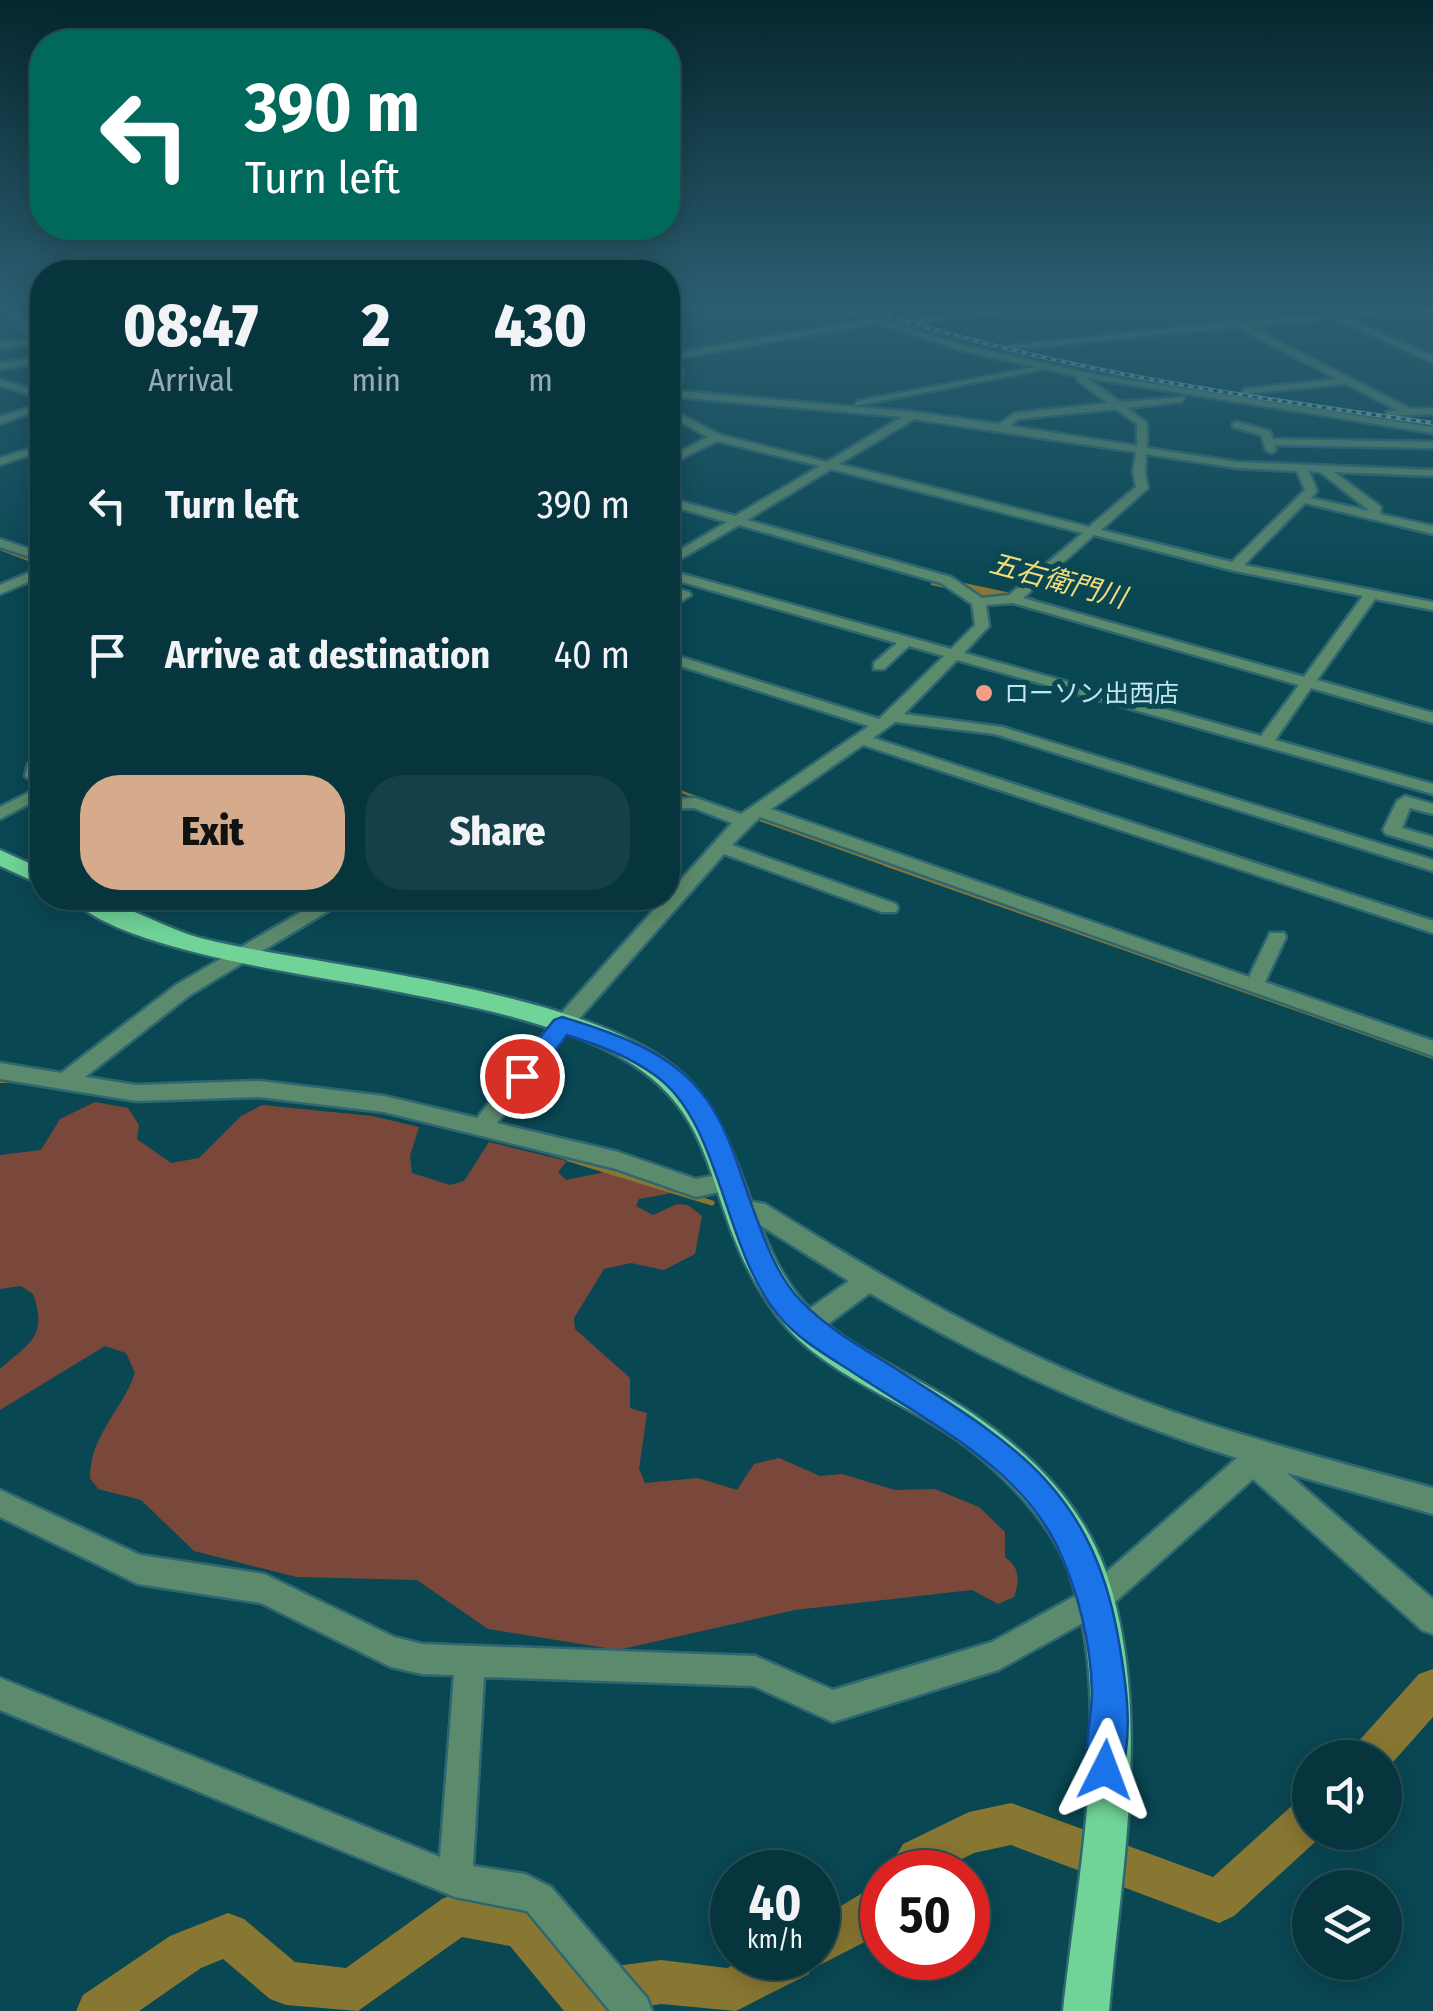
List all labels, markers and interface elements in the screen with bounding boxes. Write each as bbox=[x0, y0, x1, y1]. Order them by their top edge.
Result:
text: 390 m bbox=[245, 66, 420, 150]
icon: left bbox=[80, 70, 210, 200]
text: Turn left bbox=[245, 151, 400, 205]
text: 08:47 bbox=[123, 290, 258, 362]
text: 2 bbox=[362, 290, 390, 362]
text: 430 bbox=[494, 290, 587, 362]
text: Arrival bbox=[148, 361, 233, 399]
text: min bbox=[351, 361, 401, 399]
text: m bbox=[528, 361, 553, 399]
icon: left bbox=[80, 478, 135, 533]
text: Turn left bbox=[165, 482, 299, 528]
text: 390 m bbox=[537, 482, 630, 528]
water label: 五右衛門川 bbox=[986, 546, 1133, 615]
icon: arrive bbox=[80, 628, 135, 683]
text: Arrive at destination bbox=[165, 632, 490, 678]
text: 40 m bbox=[554, 632, 630, 678]
place label: ローソン出西店 bbox=[1004, 679, 1179, 709]
marker: ローソン出西店 bbox=[973, 682, 995, 704]
button: Exit bbox=[80, 775, 345, 890]
button: Share bbox=[365, 775, 630, 890]
pin bbox=[480, 1034, 565, 1119]
icon: arrive bbox=[495, 1049, 550, 1104]
position arrow bbox=[1053, 1718, 1157, 1822]
map controls bbox=[1292, 1740, 1402, 1980]
button: sound bbox=[1292, 1740, 1402, 1850]
speed limit sign: 50 bbox=[860, 1850, 990, 1980]
button: layers bbox=[1292, 1870, 1402, 1980]
text: 40 bbox=[748, 1873, 801, 1933]
text: km/h bbox=[747, 1925, 803, 1955]

